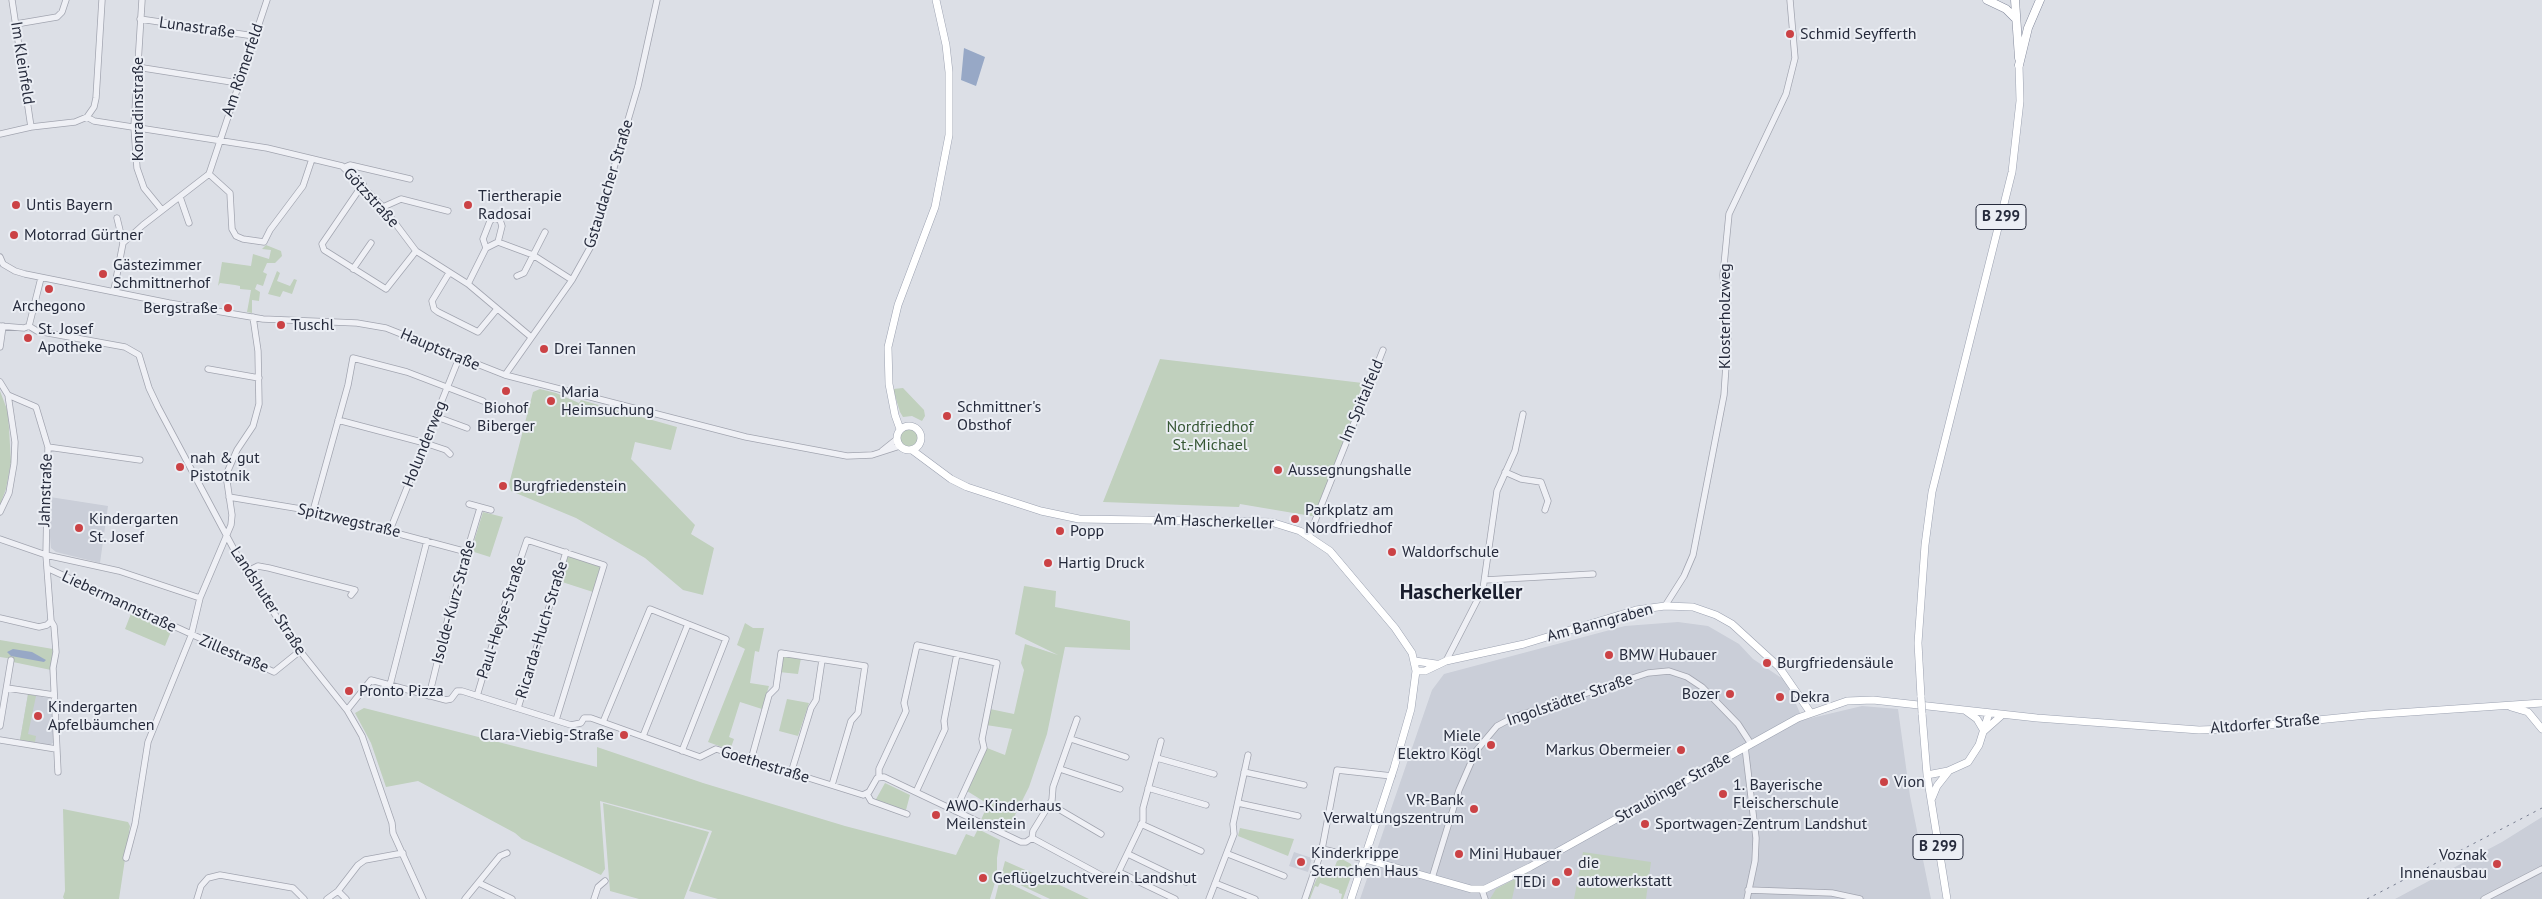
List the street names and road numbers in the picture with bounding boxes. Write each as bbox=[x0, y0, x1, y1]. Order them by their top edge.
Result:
street label: Lunastraße bbox=[158, 13, 236, 43]
street label: Im Kleinfeld bbox=[6, 20, 38, 106]
street label: Am Römerfeld bbox=[218, 21, 268, 119]
street label: Konradinstraße bbox=[128, 57, 148, 161]
street label: Gstaudacher Straße bbox=[580, 117, 638, 251]
street label: Götzstraße bbox=[339, 164, 403, 232]
road number: B 299 bbox=[1976, 204, 2026, 230]
street label: Klosterholzweg bbox=[1715, 263, 1735, 369]
street label: Hauptstraße bbox=[397, 325, 483, 375]
street label: Im Spitalfeld bbox=[1336, 357, 1388, 445]
street label: Holunderweg bbox=[399, 398, 451, 490]
street label: Jahnstraße bbox=[35, 453, 57, 527]
street label: Spitzwegstraße bbox=[296, 500, 402, 542]
street label: Am Hascherkeller bbox=[1154, 510, 1274, 534]
street label: Isolde-Kurz-Straße bbox=[428, 538, 480, 666]
street label: Landshuter Straße bbox=[226, 543, 310, 659]
street label: Paul-Heyse-Straße bbox=[473, 555, 531, 681]
street label: Ricarda-Huch-Straße bbox=[512, 559, 572, 701]
street label: Liebermannstraße bbox=[59, 567, 179, 637]
street label: Am Banngraben bbox=[1545, 600, 1655, 646]
street label: Zillestraße bbox=[196, 631, 272, 677]
street label: Ingolstädter Straße bbox=[1505, 669, 1635, 731]
street label: Altdorfer Straße bbox=[2210, 710, 2320, 738]
street label: Goethestraße bbox=[718, 742, 812, 788]
street label: Straubinger Straße bbox=[1612, 748, 1734, 828]
road number: B 299 bbox=[1913, 834, 1963, 860]

